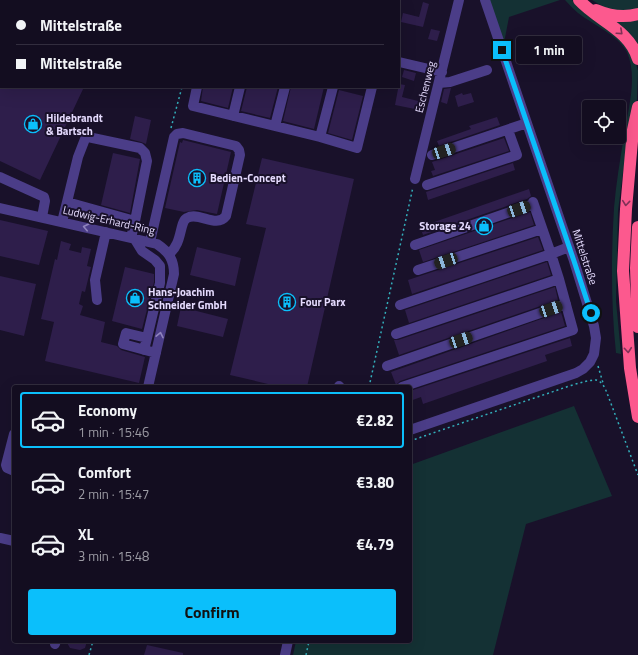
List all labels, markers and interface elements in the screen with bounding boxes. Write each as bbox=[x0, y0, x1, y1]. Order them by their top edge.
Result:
text: Mittelstraße bbox=[40, 14, 122, 37]
one-way arrow bbox=[615, 28, 623, 35]
callout: 1 min bbox=[516, 36, 582, 64]
text: 1 min bbox=[533, 40, 565, 60]
route end bbox=[493, 41, 511, 59]
text: Mittelstraße bbox=[40, 52, 122, 75]
street label: Eschenweg bbox=[411, 59, 439, 115]
map controls bbox=[582, 100, 626, 144]
button: locate bbox=[582, 100, 626, 144]
place label: Hildebrandt & Bartsch bbox=[46, 110, 103, 139]
shop icon: Hildebrandt & Bartsch bbox=[23, 114, 43, 134]
car bbox=[431, 142, 457, 160]
building icon: Bedien-Concept bbox=[187, 168, 207, 188]
place label: Bedien-Concept bbox=[210, 170, 286, 186]
car bbox=[506, 199, 532, 219]
one-way arrow bbox=[622, 200, 631, 206]
street label: Ludwig-Erhard-Ring bbox=[61, 202, 157, 238]
shop icon: Storage 24 bbox=[474, 216, 494, 236]
place label: Storage 24 bbox=[419, 218, 471, 234]
one-way arrow bbox=[83, 224, 90, 232]
street label: Mittelstraße bbox=[568, 227, 602, 287]
car bbox=[433, 251, 459, 271]
place label: Hans-Joachim Schneider GmbH bbox=[148, 284, 227, 313]
shop icon: Hans-Joachim Schneider GmbH bbox=[125, 288, 145, 308]
building icon: Four Parx bbox=[277, 292, 297, 312]
place label: Four Parx bbox=[300, 294, 346, 310]
car bbox=[538, 299, 564, 319]
route start bbox=[582, 304, 600, 322]
car bbox=[448, 330, 474, 350]
one-way arrow bbox=[156, 332, 164, 338]
one-way arrow bbox=[624, 347, 633, 353]
text: Economy bbox=[78, 399, 137, 422]
icon: car bbox=[30, 402, 66, 438]
text: €2.82 bbox=[357, 409, 394, 432]
text: 1 min · 15:46 bbox=[78, 422, 149, 442]
text: Comfort bbox=[78, 461, 131, 484]
icon: car bbox=[30, 464, 66, 500]
text: €3.80 bbox=[357, 471, 394, 494]
text: 2 min · 15:47 bbox=[78, 484, 149, 504]
text: XL bbox=[78, 523, 94, 546]
icon: car bbox=[30, 526, 66, 562]
text: €4.79 bbox=[357, 533, 394, 556]
text: 3 min · 15:48 bbox=[78, 546, 149, 566]
button: Confirm bbox=[28, 589, 396, 635]

